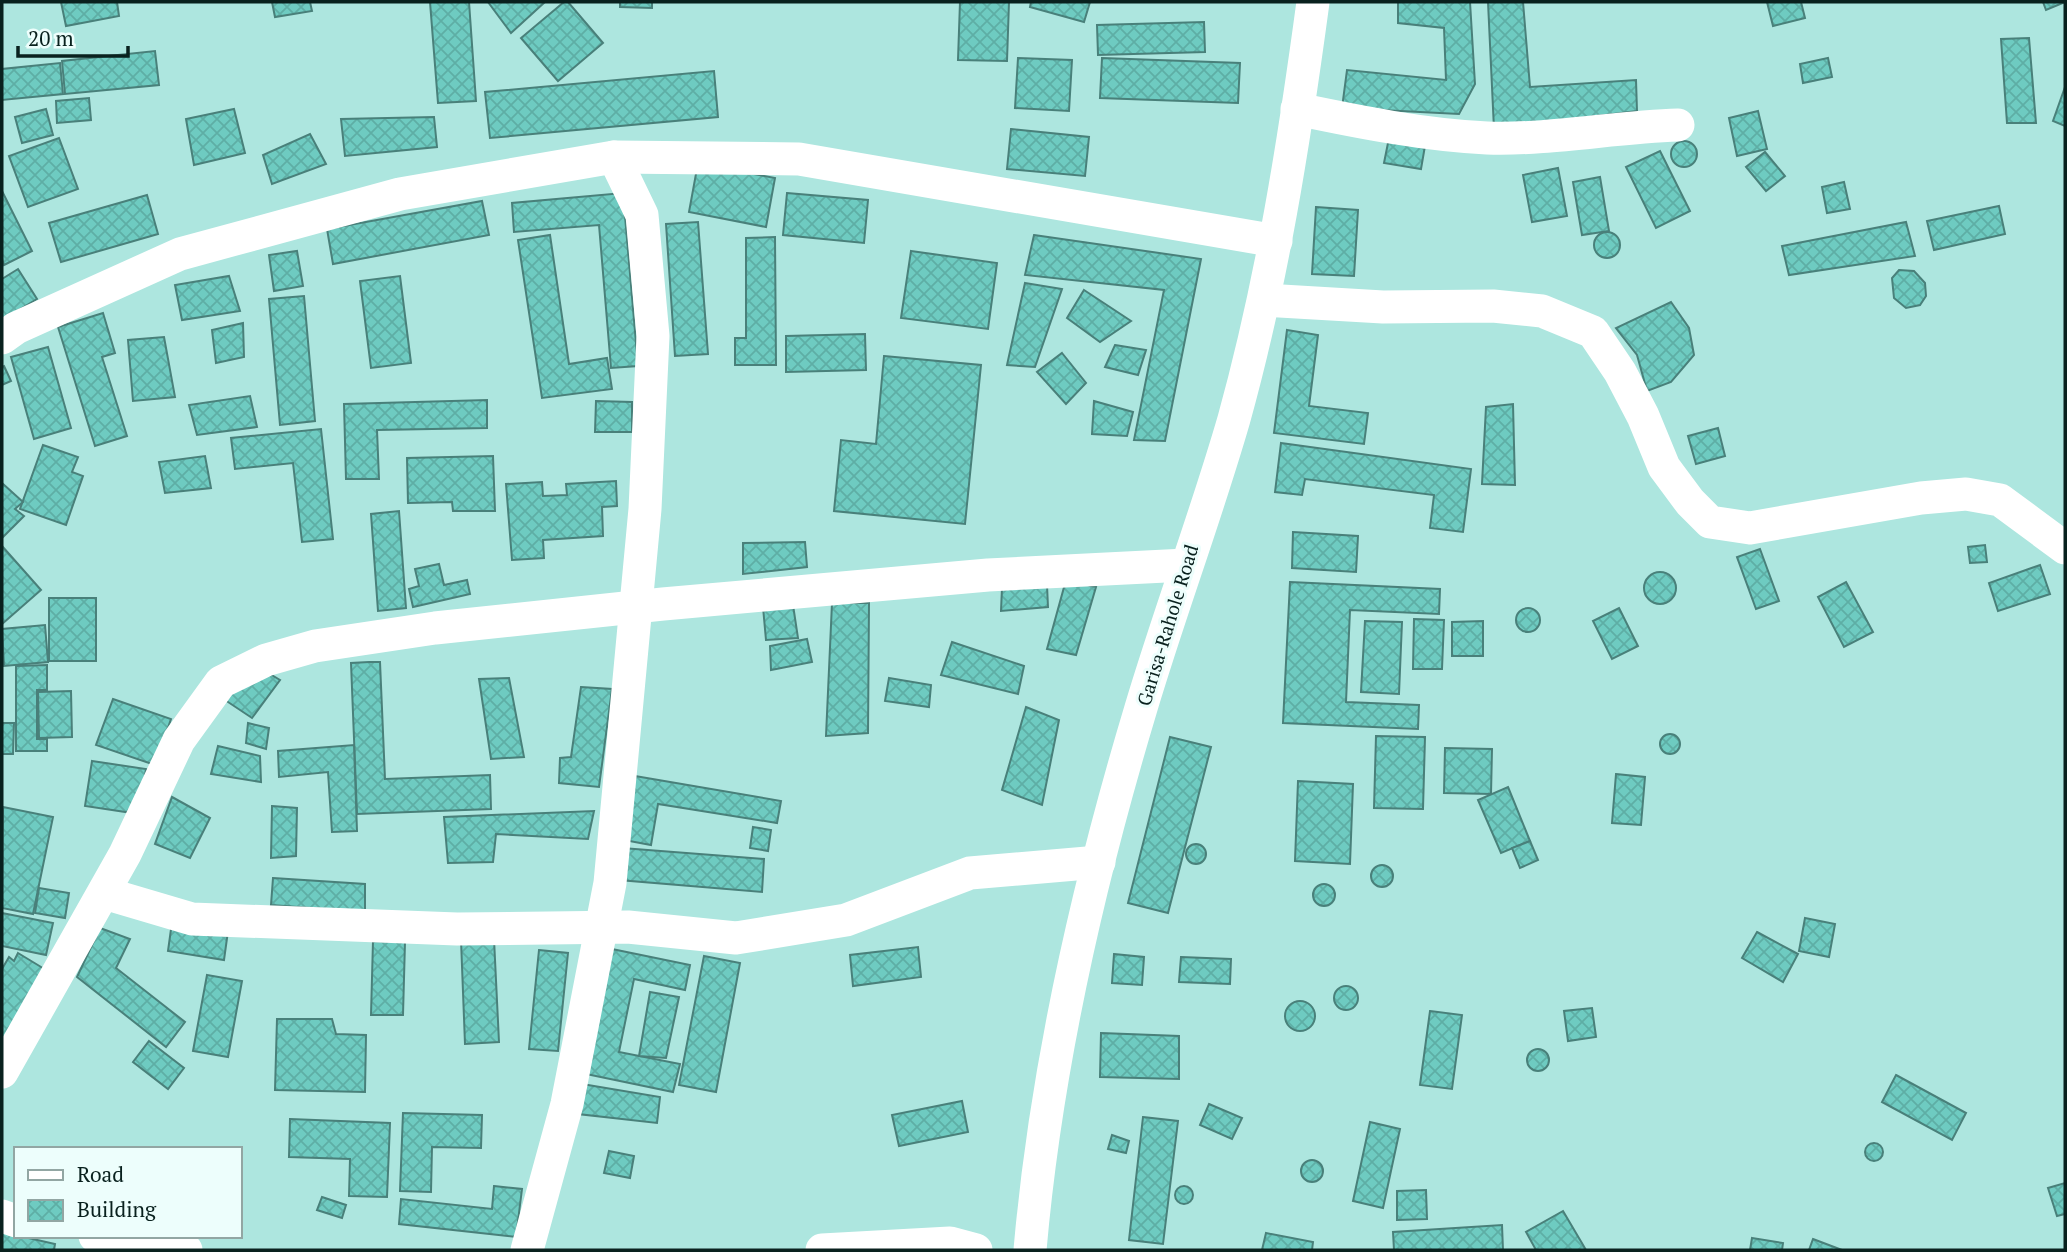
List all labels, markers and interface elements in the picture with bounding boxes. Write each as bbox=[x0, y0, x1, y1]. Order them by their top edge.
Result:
scale bar bbox=[18, 14, 128, 58]
text: 20 m bbox=[28, 24, 74, 52]
street label: Garisa-Rahole Road bbox=[1131, 541, 1204, 709]
legend bbox=[14, 1147, 242, 1238]
text: Road bbox=[77, 1160, 124, 1188]
text: Building bbox=[77, 1195, 157, 1223]

